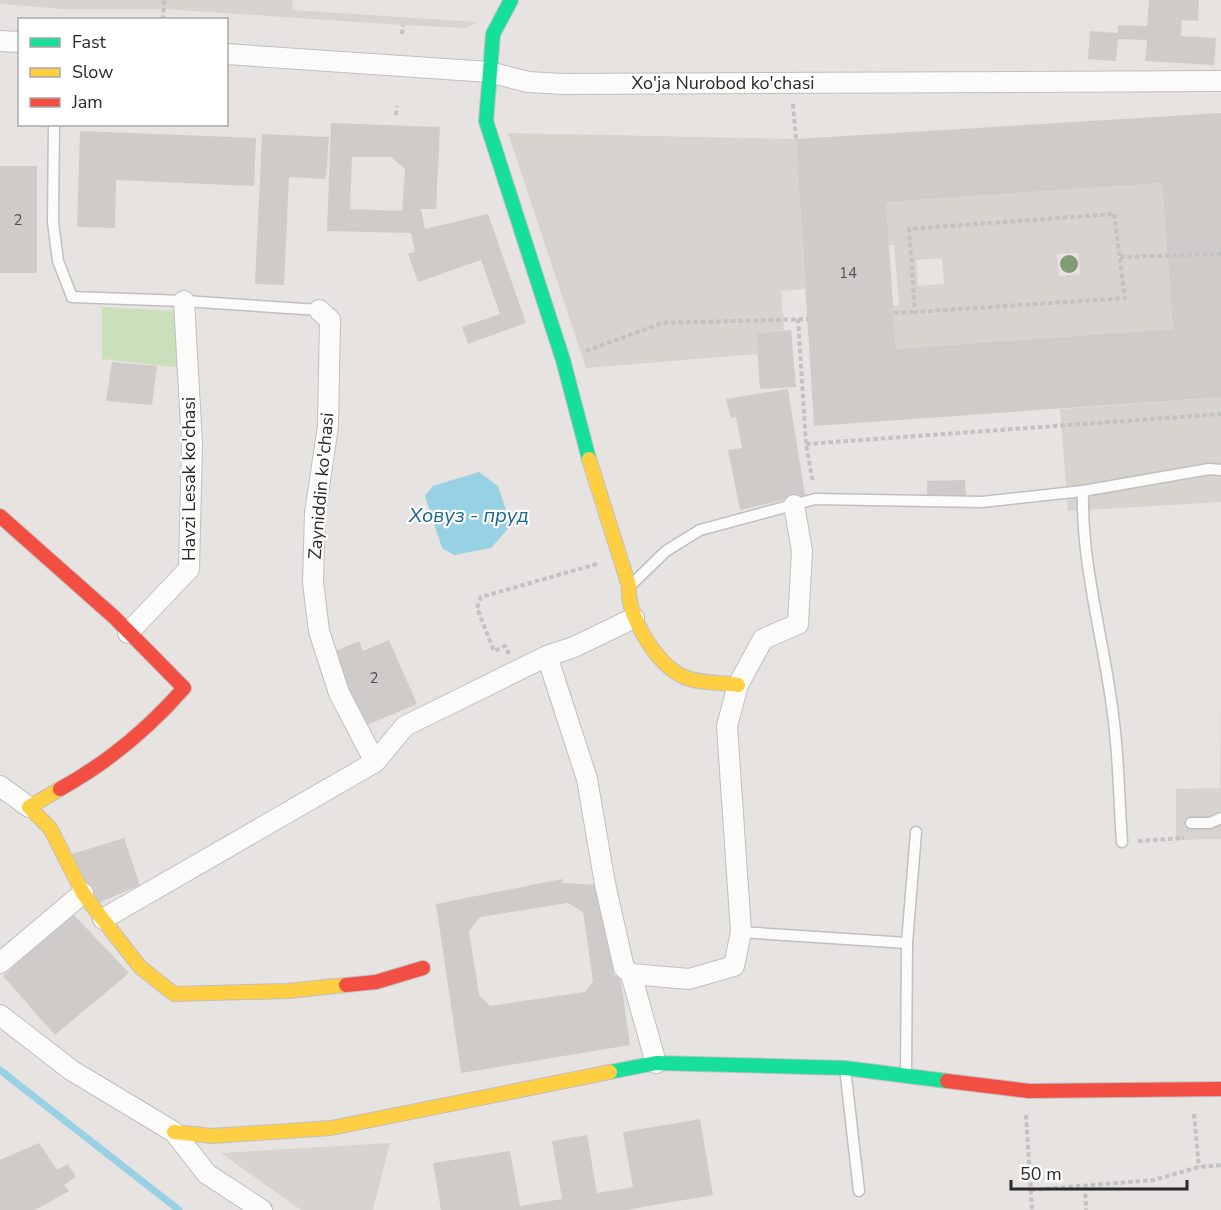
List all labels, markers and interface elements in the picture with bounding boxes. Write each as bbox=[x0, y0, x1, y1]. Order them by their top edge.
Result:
legend bbox=[18, 18, 228, 126]
text: Fast bbox=[72, 30, 107, 54]
text: Slow bbox=[72, 60, 113, 84]
street label: Xo'ja Nurobod ko'chasi bbox=[631, 71, 815, 95]
text: Jam bbox=[71, 90, 103, 114]
house number: 2 bbox=[13, 210, 23, 230]
house number: 14 bbox=[839, 263, 857, 283]
street label: Havzi Lesak ko'chasi bbox=[177, 397, 201, 561]
street label: Zayniddin ko'chasi bbox=[303, 412, 339, 560]
water label: Ховуз - пруд bbox=[408, 502, 529, 529]
house number: 2 bbox=[369, 668, 379, 688]
scale bar bbox=[1011, 1153, 1186, 1191]
text: 50 m bbox=[1020, 1162, 1062, 1186]

